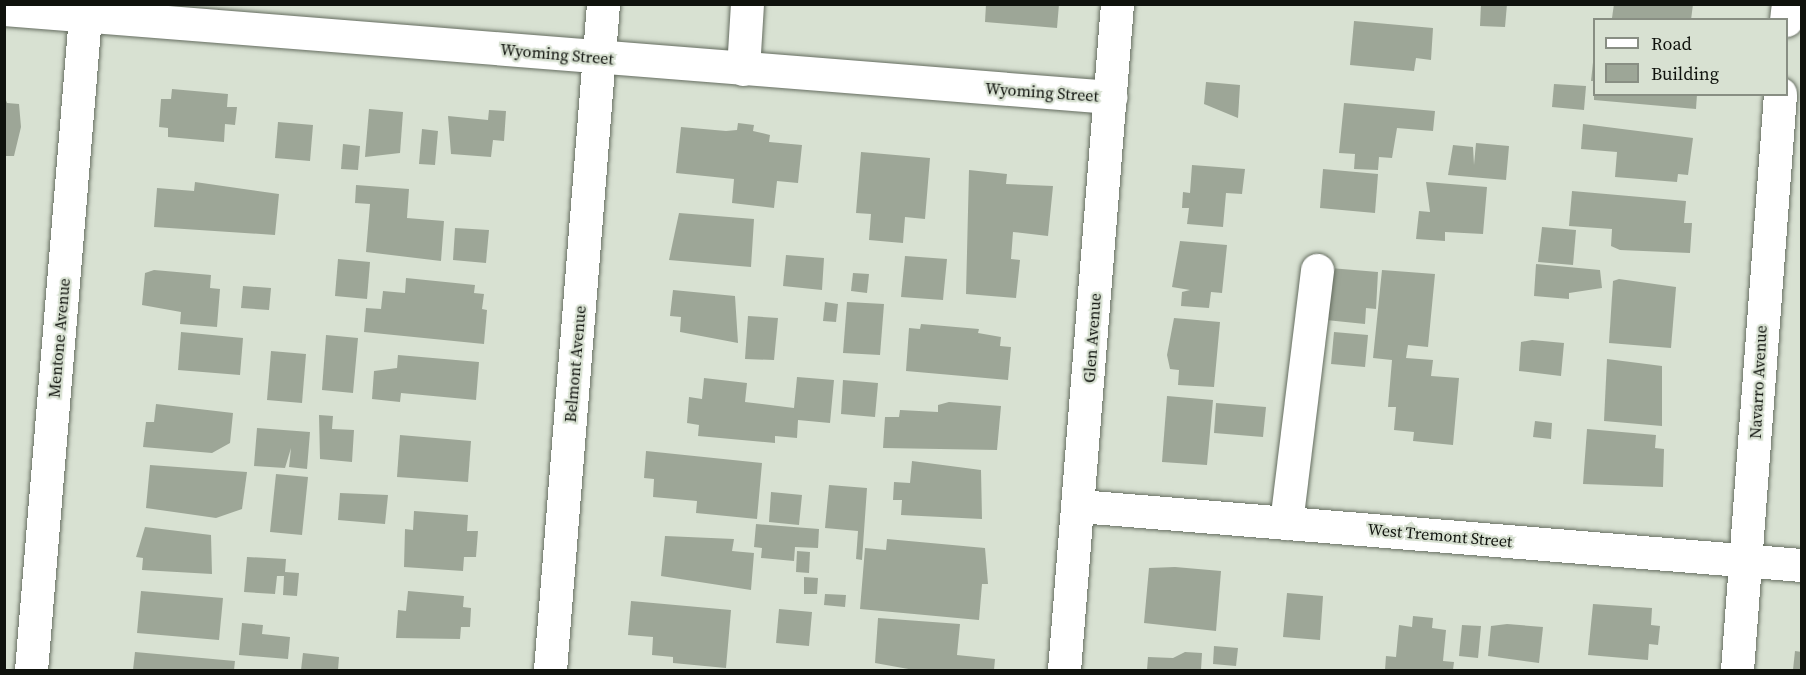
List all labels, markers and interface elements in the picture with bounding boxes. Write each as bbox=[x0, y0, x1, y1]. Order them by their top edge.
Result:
legend bbox=[1593, 18, 1788, 96]
text: Road bbox=[1651, 31, 1692, 56]
street label: Wyoming Street bbox=[500, 39, 614, 69]
text: Building bbox=[1651, 61, 1719, 86]
street label: Wyoming Street bbox=[985, 78, 1099, 106]
street label: Mentone Avenue bbox=[44, 277, 74, 399]
street label: Glen Avenue bbox=[1079, 293, 1105, 383]
street label: Belmont Avenue bbox=[560, 305, 590, 423]
street label: Navarro Avenue bbox=[1745, 325, 1771, 439]
street label: West Tremont Street bbox=[1367, 519, 1513, 551]

